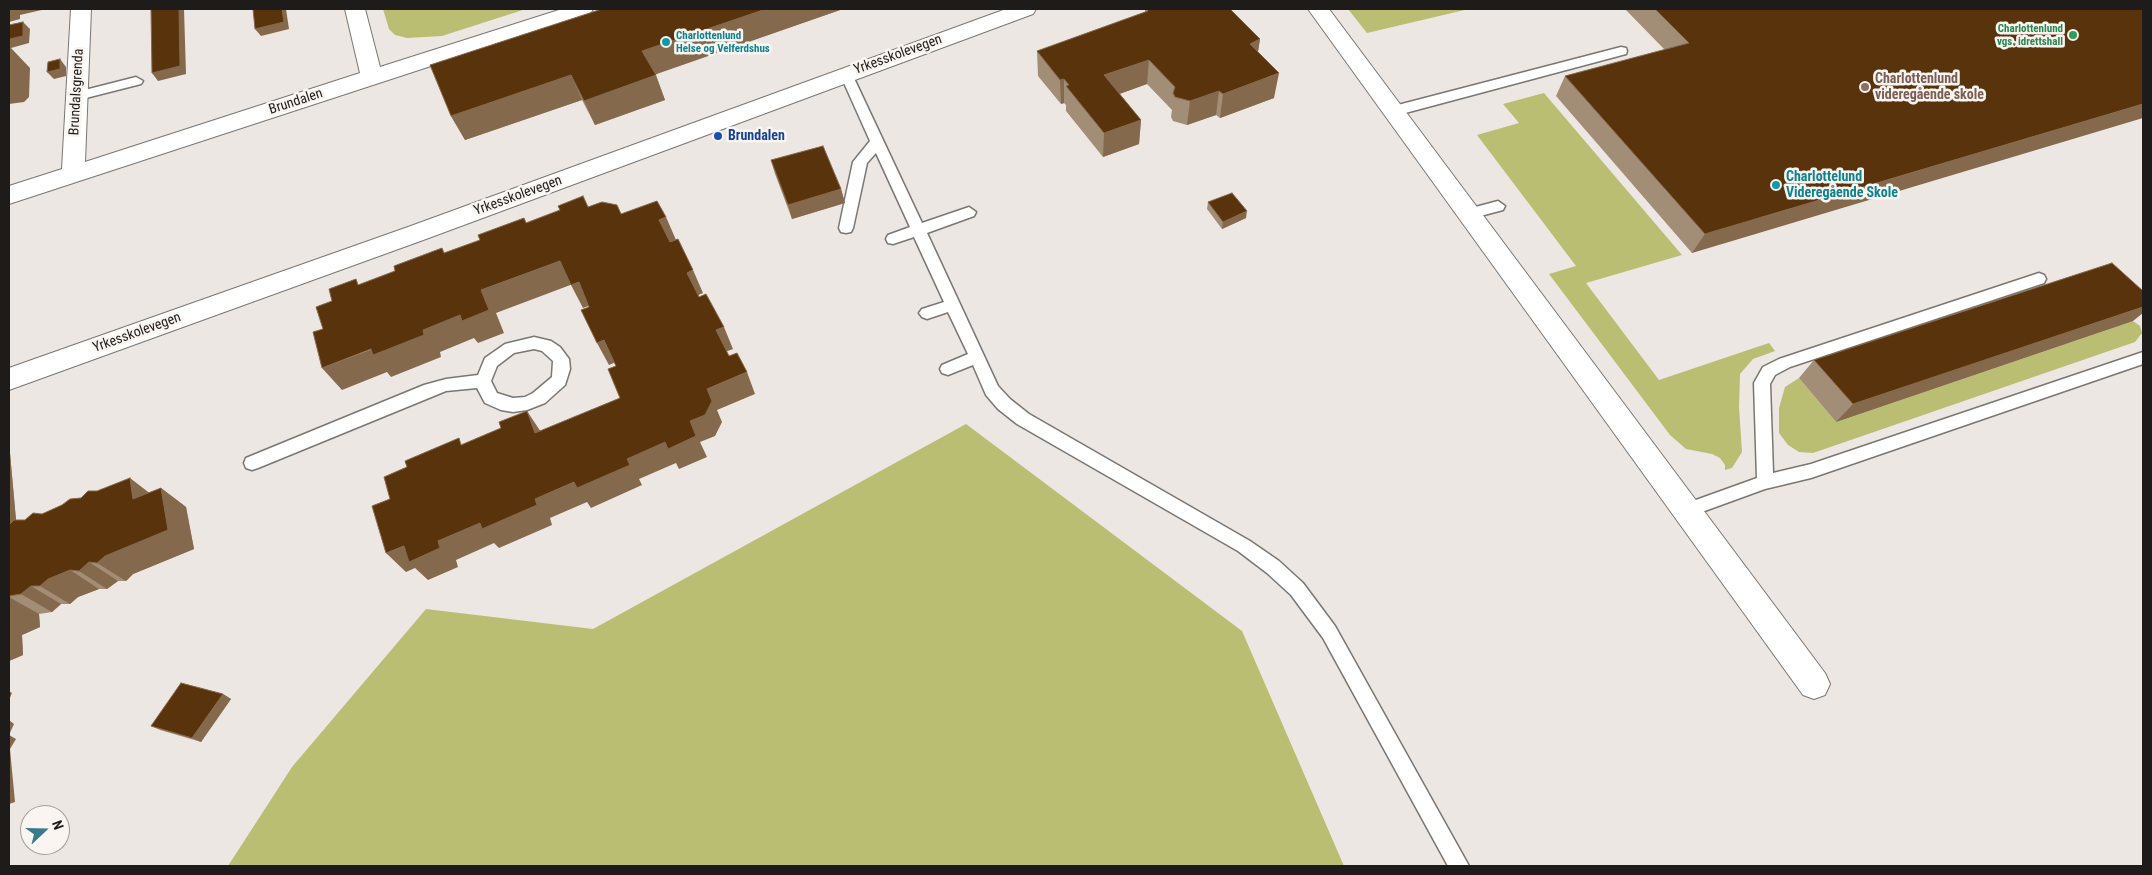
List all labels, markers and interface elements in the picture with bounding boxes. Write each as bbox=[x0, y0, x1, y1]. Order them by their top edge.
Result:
place label: Charlottenlund vgs. idrettshall bbox=[1997, 22, 2063, 48]
place label: Charlottenlund Helse og Velferdshus bbox=[676, 29, 770, 55]
marker: Charlottenlund vgs. idrettshall bbox=[2067, 29, 2079, 41]
street label: Yrkesskolevegen bbox=[852, 31, 944, 79]
marker: Charlottenlund Helse og Velferdshus bbox=[660, 36, 672, 48]
street label: Brundalsgrenda bbox=[66, 48, 88, 136]
place label: Charlottenlund videregående skole bbox=[1875, 71, 1984, 104]
marker: Charlottenlund videregående skole bbox=[1859, 81, 1871, 93]
street label: Brundalen bbox=[267, 85, 325, 119]
place label: Brundalen bbox=[728, 128, 785, 144]
marker: Brundalen bbox=[712, 130, 724, 142]
place label: Charlottelund Videregående Skole bbox=[1786, 169, 1898, 202]
street label: Yrkesskolevegen bbox=[472, 172, 564, 220]
marker: Charlottelund Videregående Skole bbox=[1770, 179, 1782, 191]
street label: Yrkesskolevegen bbox=[91, 309, 183, 357]
north arrow bbox=[20, 805, 70, 855]
text: N bbox=[49, 818, 67, 832]

